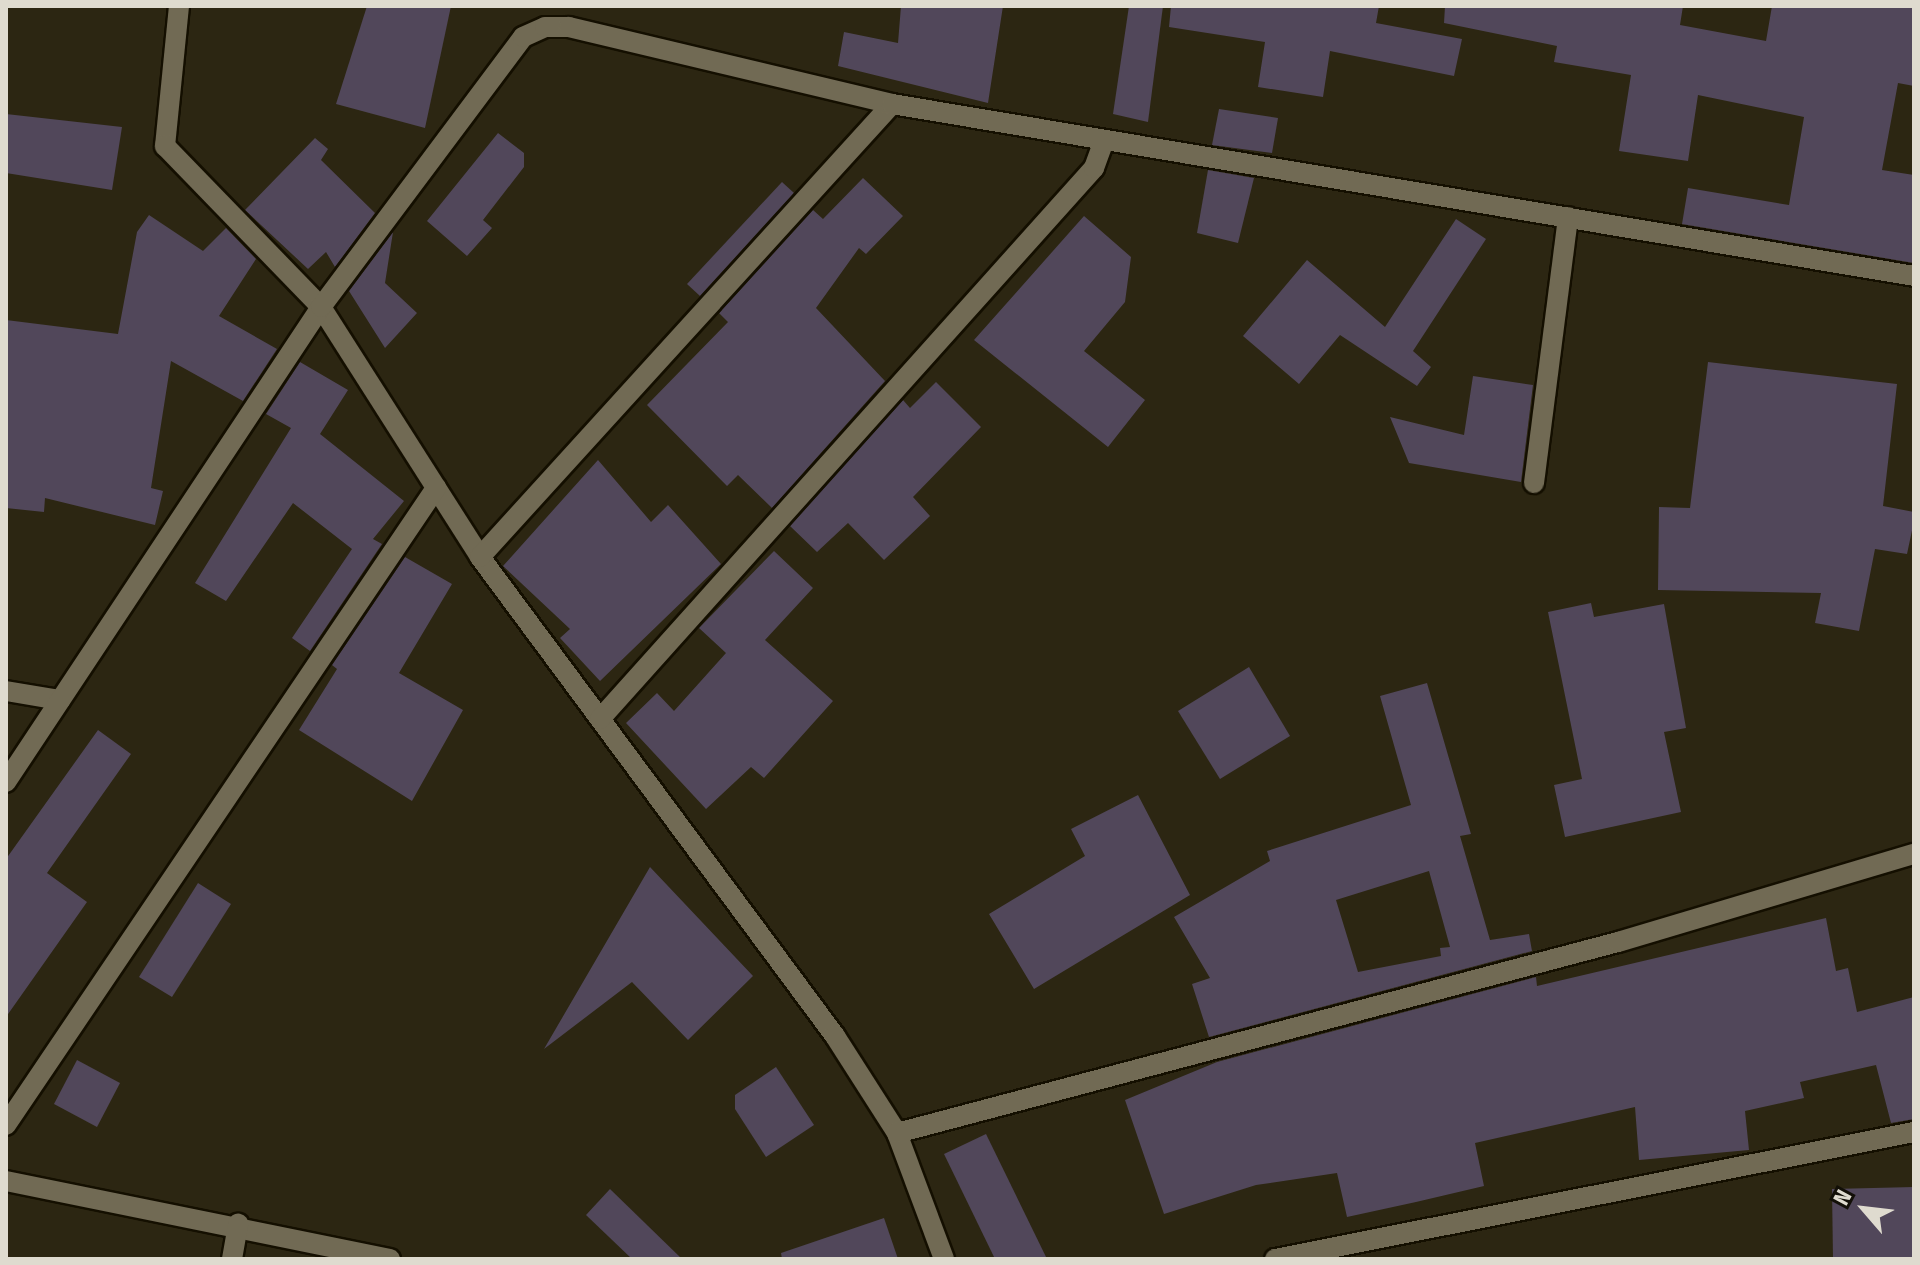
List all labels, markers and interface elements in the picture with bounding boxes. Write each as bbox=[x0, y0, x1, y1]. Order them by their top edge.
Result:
north arrow bbox=[1824, 1169, 1904, 1249]
text: N bbox=[1827, 1185, 1857, 1210]

